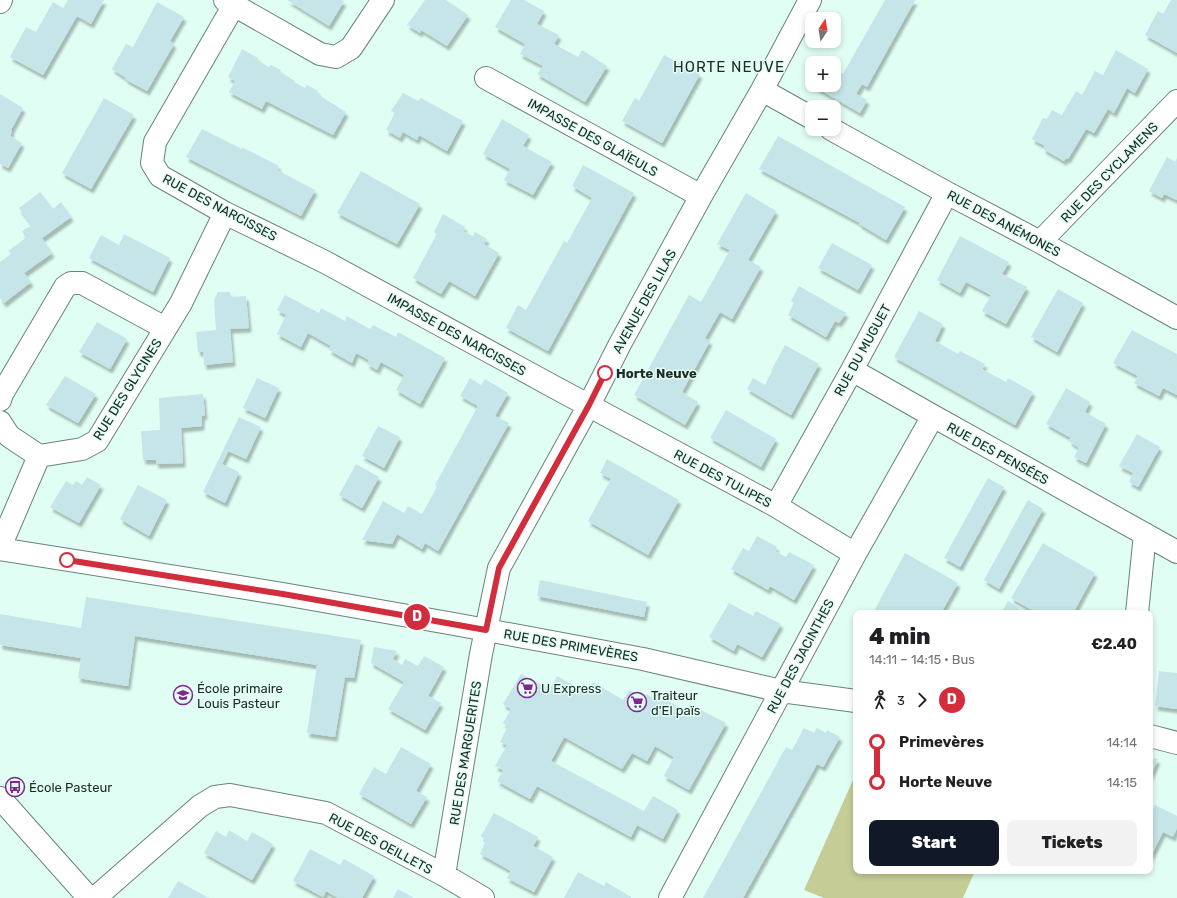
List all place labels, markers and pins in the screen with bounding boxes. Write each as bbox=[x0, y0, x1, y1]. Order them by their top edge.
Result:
marker: Horte Neuve bbox=[597, 365, 613, 381]
place label: Horte Neuve bbox=[616, 366, 697, 381]
unlabelled marker bbox=[59, 552, 75, 568]
supermarket icon: U Express bbox=[516, 677, 538, 699]
place label: École primaire Louis Pasteur bbox=[197, 681, 283, 711]
place label: U Express bbox=[541, 681, 602, 696]
school or university icon: École primaire Louis Pasteur bbox=[172, 684, 194, 706]
place label: Traiteur d'El païs bbox=[651, 688, 701, 718]
supermarket icon: Traiteur d'El païs bbox=[626, 691, 648, 713]
bus stop icon: École Pasteur bbox=[4, 776, 26, 798]
place label: École Pasteur bbox=[29, 780, 112, 795]

